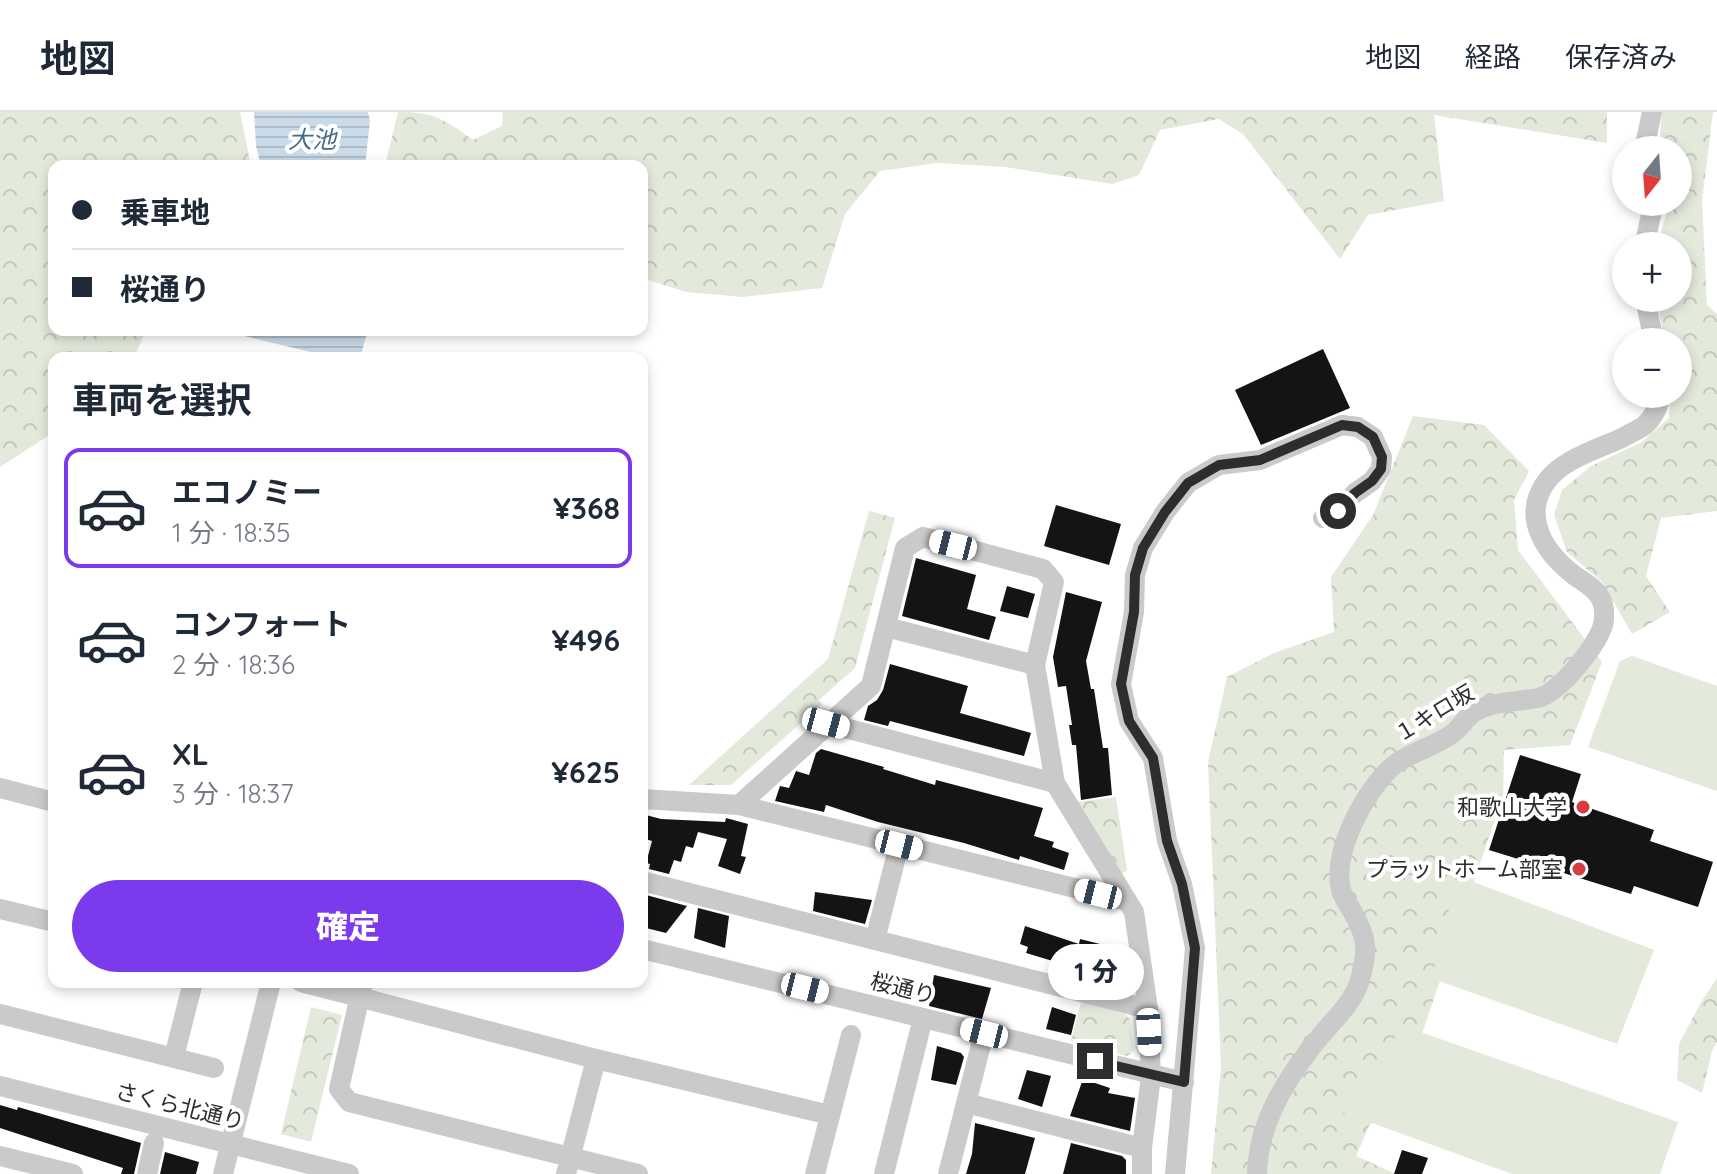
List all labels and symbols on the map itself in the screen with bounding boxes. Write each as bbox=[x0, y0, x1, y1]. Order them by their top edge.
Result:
water label: 大池 bbox=[288, 124, 338, 154]
north arrow bbox=[1612, 136, 1692, 216]
route start bbox=[1320, 493, 1356, 529]
car bbox=[927, 528, 979, 562]
street label: １キロ坂 bbox=[1389, 678, 1479, 748]
car bbox=[800, 705, 852, 741]
place label: 和歌山大学 bbox=[1457, 793, 1567, 821]
marker: 和歌山大学 bbox=[1574, 798, 1592, 816]
car bbox=[873, 828, 925, 862]
place label: プラットホーム部室 bbox=[1366, 855, 1563, 883]
marker: プラットホーム部室 bbox=[1570, 860, 1588, 878]
car bbox=[1072, 877, 1124, 911]
callout: 1 分 bbox=[1047, 945, 1143, 1001]
street label: 桜通り bbox=[868, 966, 938, 1010]
car bbox=[779, 971, 831, 1005]
car bbox=[1136, 1007, 1162, 1057]
car bbox=[958, 1016, 1010, 1050]
route end bbox=[1077, 1043, 1113, 1079]
street label: さくら北通り bbox=[113, 1076, 247, 1136]

